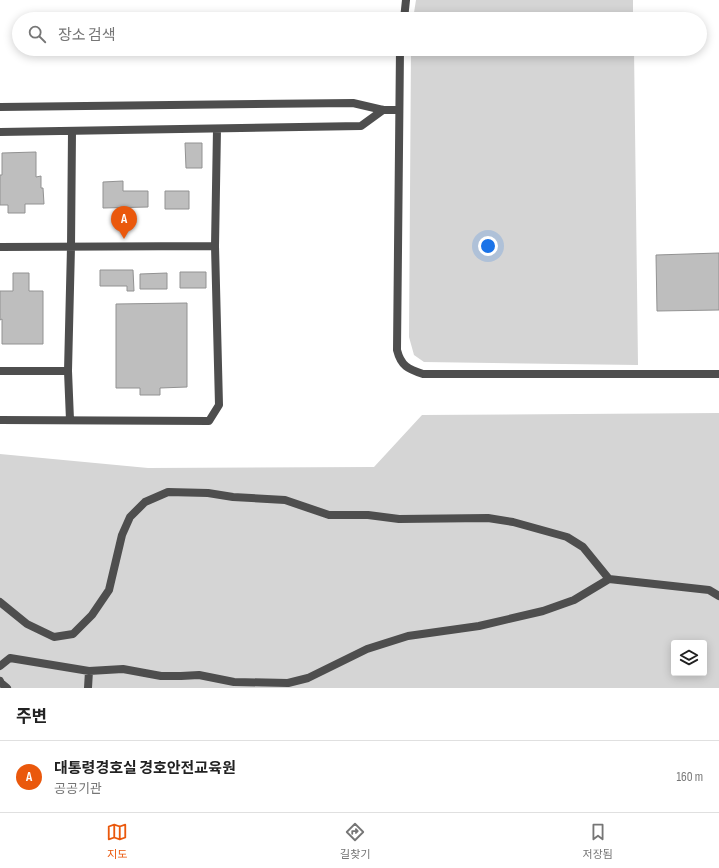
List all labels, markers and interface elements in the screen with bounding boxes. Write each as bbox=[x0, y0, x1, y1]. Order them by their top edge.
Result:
search box bbox=[12, 12, 707, 56]
icon: search bbox=[26, 23, 48, 45]
text: 장소 검색 bbox=[58, 26, 116, 45]
pin: A bbox=[111, 206, 137, 239]
your location bbox=[478, 236, 498, 256]
map controls bbox=[671, 640, 707, 676]
button: layers bbox=[671, 640, 707, 676]
text: 주변 bbox=[16, 707, 47, 727]
text: 대통령경호실 경호안전교육원 bbox=[54, 759, 236, 778]
text: A bbox=[26, 769, 32, 785]
text: 160 m bbox=[677, 769, 703, 785]
text: 공공기관 bbox=[54, 781, 102, 797]
tab: 지도 bbox=[106, 821, 128, 861]
tab: 길찾기 bbox=[340, 821, 370, 861]
tab: 저장됨 bbox=[583, 821, 613, 861]

